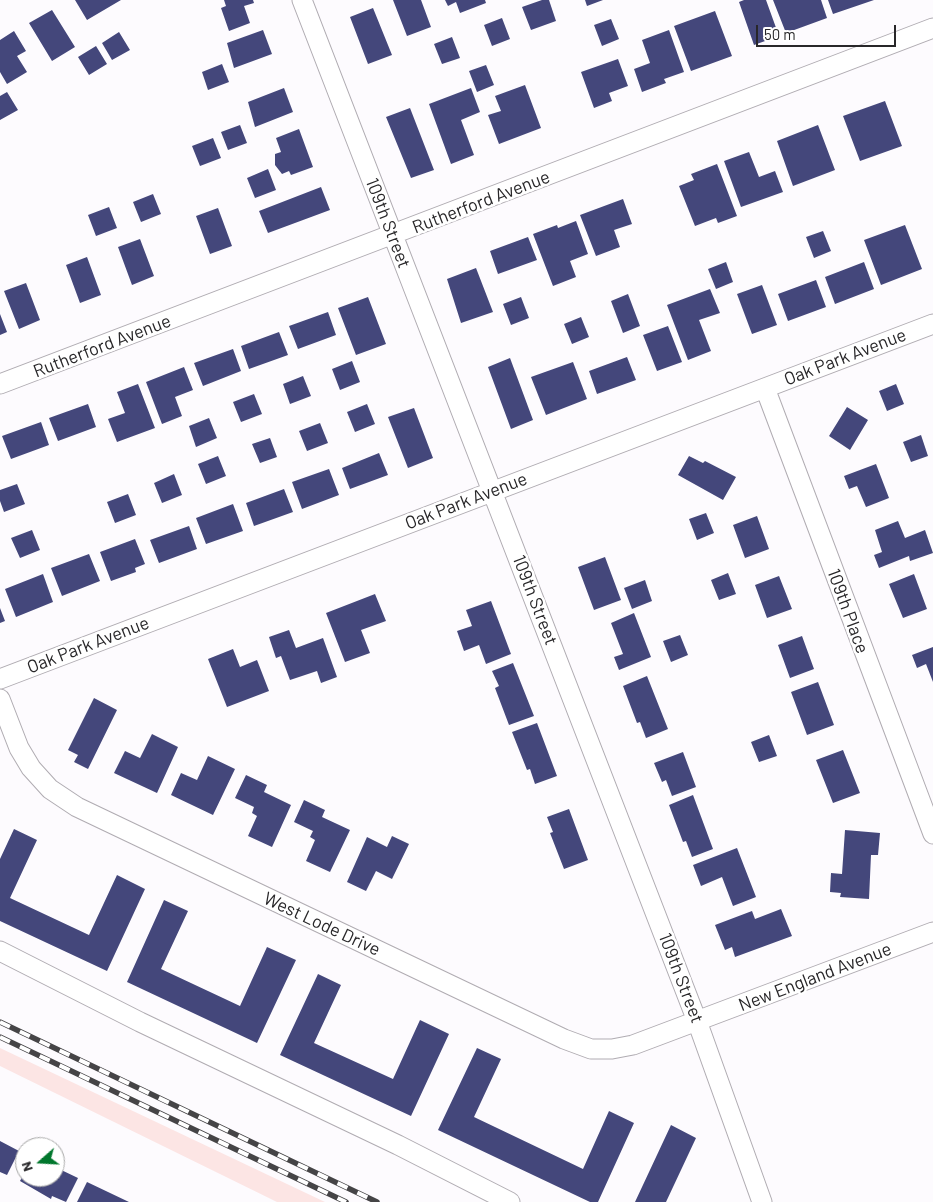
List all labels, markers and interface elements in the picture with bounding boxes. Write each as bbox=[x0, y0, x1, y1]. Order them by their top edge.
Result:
scale bar bbox=[758, 15, 898, 47]
text: 50 m bbox=[764, 25, 796, 43]
street label: Rutherford Avenue bbox=[409, 166, 553, 238]
street label: 109th Street bbox=[361, 175, 415, 271]
street label: Rutherford Avenue bbox=[30, 310, 174, 382]
street label: Oak Park Avenue bbox=[781, 324, 909, 390]
street label: Oak Park Avenue bbox=[402, 468, 530, 534]
street label: 109th Street bbox=[508, 552, 562, 648]
street label: 109th Place bbox=[823, 566, 873, 656]
street label: Oak Park Avenue bbox=[24, 612, 152, 678]
street label: West Lode Drive bbox=[260, 888, 384, 960]
street label: 109th Street bbox=[654, 930, 708, 1026]
street label: New England Avenue bbox=[736, 938, 894, 1016]
north arrow bbox=[15, 1137, 65, 1187]
text: N bbox=[17, 1160, 36, 1174]

